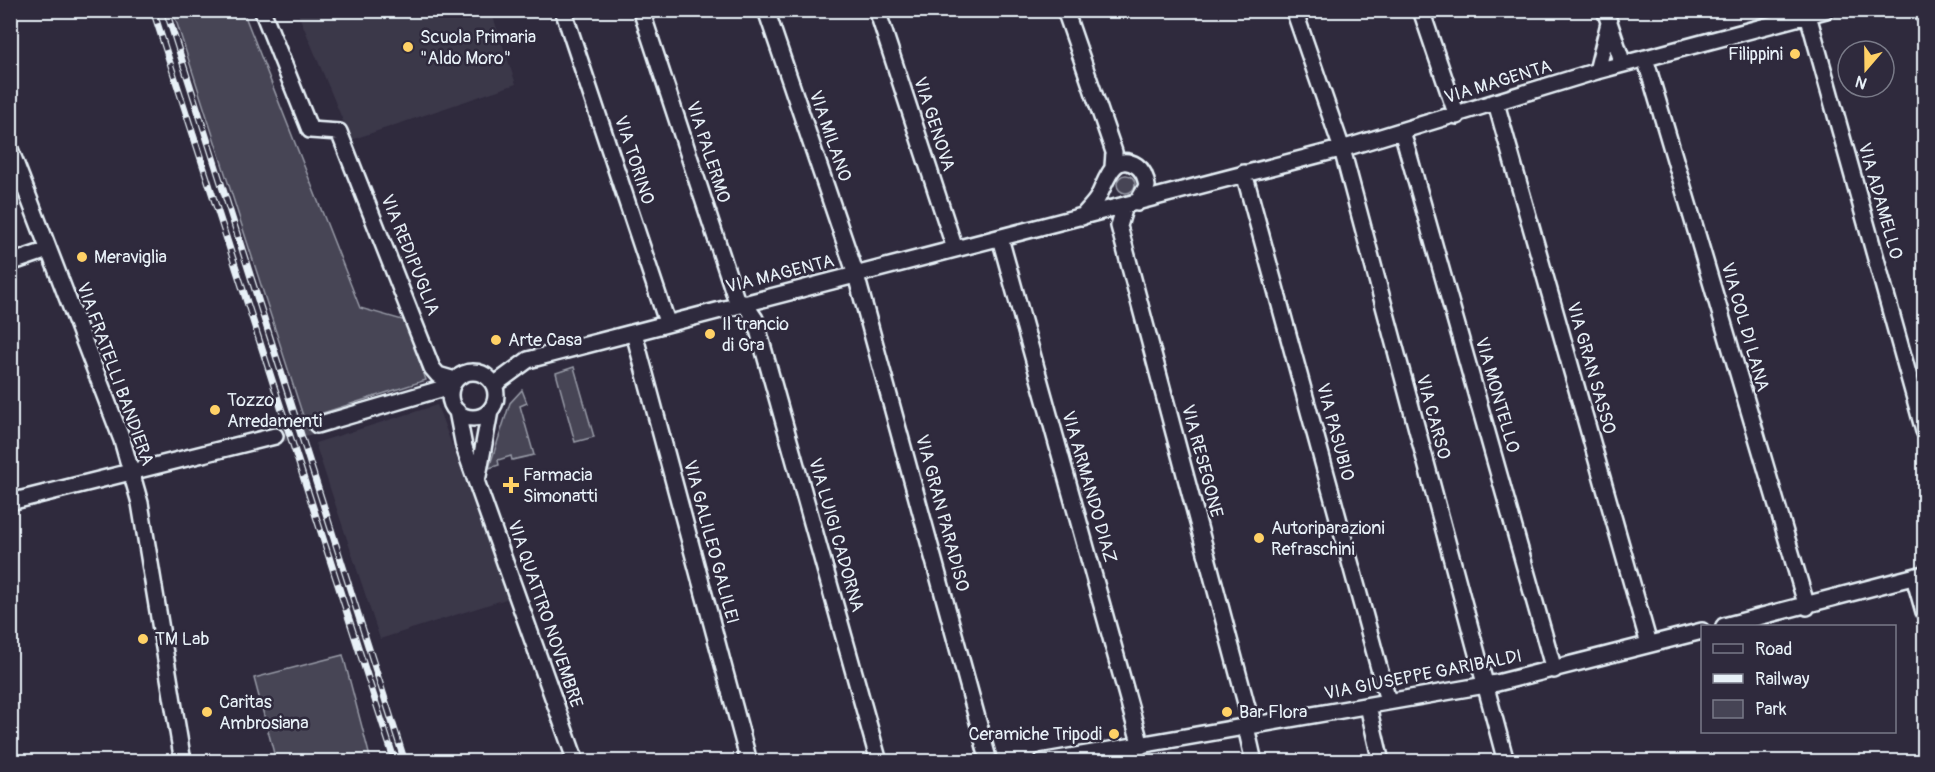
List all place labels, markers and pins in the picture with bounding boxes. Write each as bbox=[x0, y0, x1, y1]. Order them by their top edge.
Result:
place label: Scuola Primaria "Aldo Moro" bbox=[420, 26, 536, 70]
marker: Scuola Primaria "Aldo Moro" bbox=[401, 40, 415, 54]
place label: Filippini bbox=[1728, 43, 1783, 66]
marker: Filippini bbox=[1788, 47, 1802, 61]
place label: Meraviglia bbox=[94, 246, 167, 269]
marker: Meraviglia bbox=[75, 250, 89, 264]
place label: Il trancio di Gra bbox=[722, 313, 789, 357]
marker: Il trancio di Gra bbox=[703, 327, 717, 341]
place label: Arte Casa bbox=[508, 329, 582, 352]
marker: Arte Casa bbox=[489, 333, 503, 347]
place label: Tozzo Arredamenti bbox=[227, 389, 322, 433]
marker: Tozzo Arredamenti bbox=[208, 403, 222, 417]
place label: Farmacia Simonatti bbox=[523, 464, 597, 508]
marker: Farmacia Simonatti bbox=[504, 478, 518, 492]
place label: Autoriparazioni Refraschini bbox=[1271, 517, 1385, 561]
marker: Autoriparazioni Refraschini bbox=[1252, 531, 1266, 545]
place label: TM Lab bbox=[155, 628, 209, 651]
marker: TM Lab bbox=[136, 632, 150, 646]
place label: Caritas Ambrosiana bbox=[219, 691, 309, 735]
place label: Bar Flora bbox=[1239, 701, 1307, 724]
marker: Caritas Ambrosiana bbox=[200, 705, 214, 719]
marker: Bar Flora bbox=[1220, 705, 1234, 719]
place label: Ceramiche Tripodi bbox=[968, 723, 1102, 746]
marker: Ceramiche Tripodi bbox=[1107, 727, 1121, 741]

